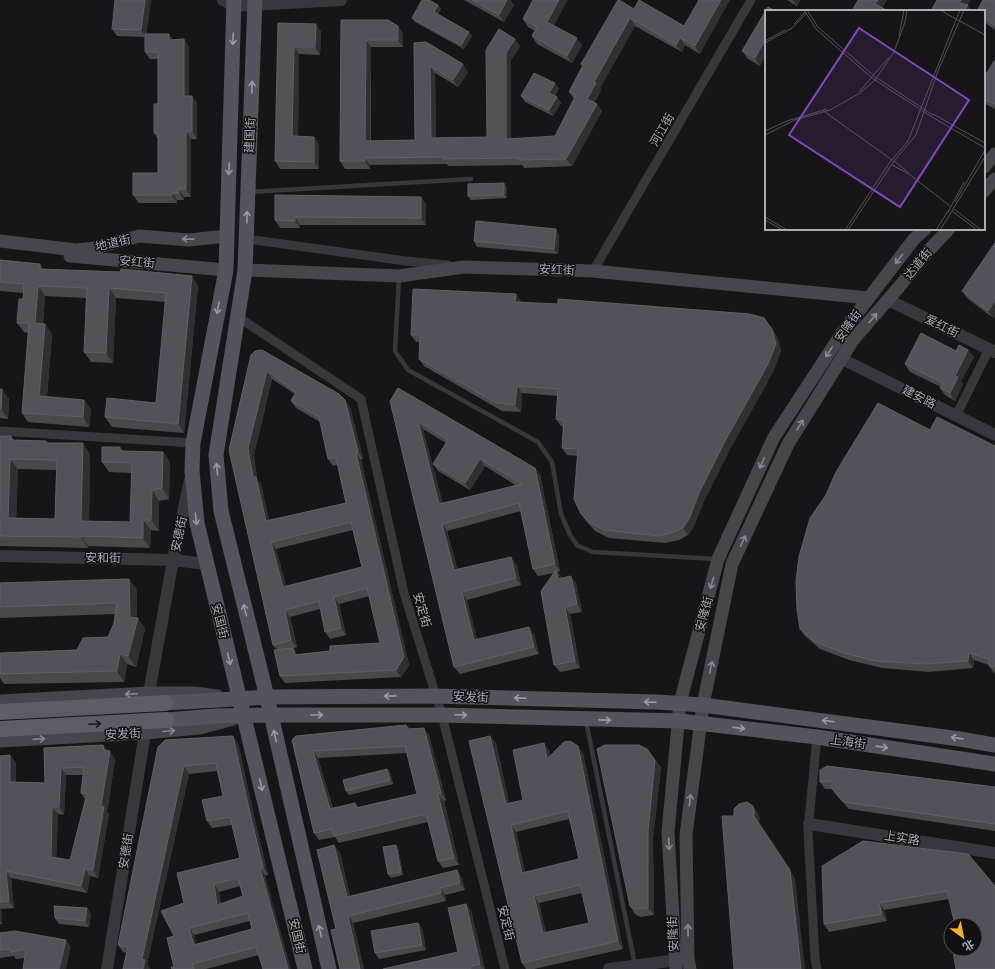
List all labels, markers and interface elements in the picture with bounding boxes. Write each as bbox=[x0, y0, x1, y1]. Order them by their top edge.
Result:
inset map bbox=[765, 10, 985, 230]
one-way arrow bbox=[229, 32, 237, 45]
one-way arrow bbox=[248, 81, 256, 94]
street label: 河江街 bbox=[645, 110, 679, 150]
street label: 建国街 bbox=[240, 117, 260, 153]
one-way arrow bbox=[225, 162, 233, 175]
one-way arrow bbox=[243, 211, 251, 224]
street label: 地道街 bbox=[93, 230, 133, 256]
one-way arrow bbox=[182, 236, 195, 243]
street label: 达道街 bbox=[900, 244, 936, 284]
street label: 安红街 bbox=[118, 251, 156, 273]
one-way arrow bbox=[895, 253, 904, 264]
street label: 安红街 bbox=[539, 260, 575, 280]
one-way arrow bbox=[214, 301, 222, 314]
street label: 安隆街 bbox=[830, 306, 866, 346]
street label: 爱红街 bbox=[922, 310, 962, 342]
one-way arrow bbox=[868, 313, 877, 323]
one-way arrow bbox=[825, 346, 833, 358]
street label: 建安路 bbox=[899, 381, 939, 413]
one-way arrow bbox=[796, 420, 804, 431]
one-way arrow bbox=[758, 457, 765, 469]
one-way arrow bbox=[214, 463, 221, 476]
one-way arrow bbox=[193, 512, 200, 525]
street label: 安德街 bbox=[166, 515, 192, 553]
one-way arrow bbox=[740, 536, 747, 548]
street label: 安和街 bbox=[85, 549, 121, 567]
one-way arrow bbox=[708, 576, 715, 589]
street label: 安定街 bbox=[408, 590, 436, 630]
street label: 安隆街 bbox=[691, 594, 717, 634]
street label: 安国街 bbox=[207, 601, 233, 641]
one-way arrow bbox=[241, 603, 249, 616]
one-way arrow bbox=[226, 653, 234, 666]
one-way arrow bbox=[707, 661, 715, 674]
street label: 安发街 bbox=[453, 687, 489, 707]
one-way arrow bbox=[125, 690, 138, 697]
one-way arrow bbox=[384, 692, 397, 700]
one-way arrow bbox=[514, 694, 527, 702]
one-way arrow bbox=[644, 698, 657, 705]
one-way arrow bbox=[310, 711, 323, 719]
one-way arrow bbox=[454, 712, 467, 719]
one-way arrow bbox=[598, 716, 611, 724]
one-way arrow bbox=[822, 718, 835, 725]
one-way arrow bbox=[88, 720, 101, 727]
street label: 安发街 bbox=[105, 724, 141, 744]
one-way arrow bbox=[732, 724, 745, 732]
one-way arrow bbox=[162, 727, 175, 734]
one-way arrow bbox=[271, 730, 279, 743]
street label: 上海街 bbox=[829, 731, 867, 753]
one-way arrow bbox=[951, 734, 964, 742]
one-way arrow bbox=[32, 735, 45, 742]
one-way arrow bbox=[875, 743, 888, 751]
one-way arrow bbox=[257, 779, 265, 792]
one-way arrow bbox=[687, 794, 694, 807]
street label: 上实路 bbox=[883, 826, 921, 850]
street label: 安德街 bbox=[114, 832, 138, 870]
one-way arrow bbox=[665, 837, 673, 850]
street label: 安定街 bbox=[493, 903, 519, 943]
street label: 安国街 bbox=[284, 916, 310, 956]
street label: 安隆街 bbox=[663, 916, 683, 952]
north arrow bbox=[943, 917, 983, 957]
one-way arrow bbox=[684, 924, 692, 937]
one-way arrow bbox=[316, 925, 324, 938]
text: 北 bbox=[959, 936, 977, 955]

